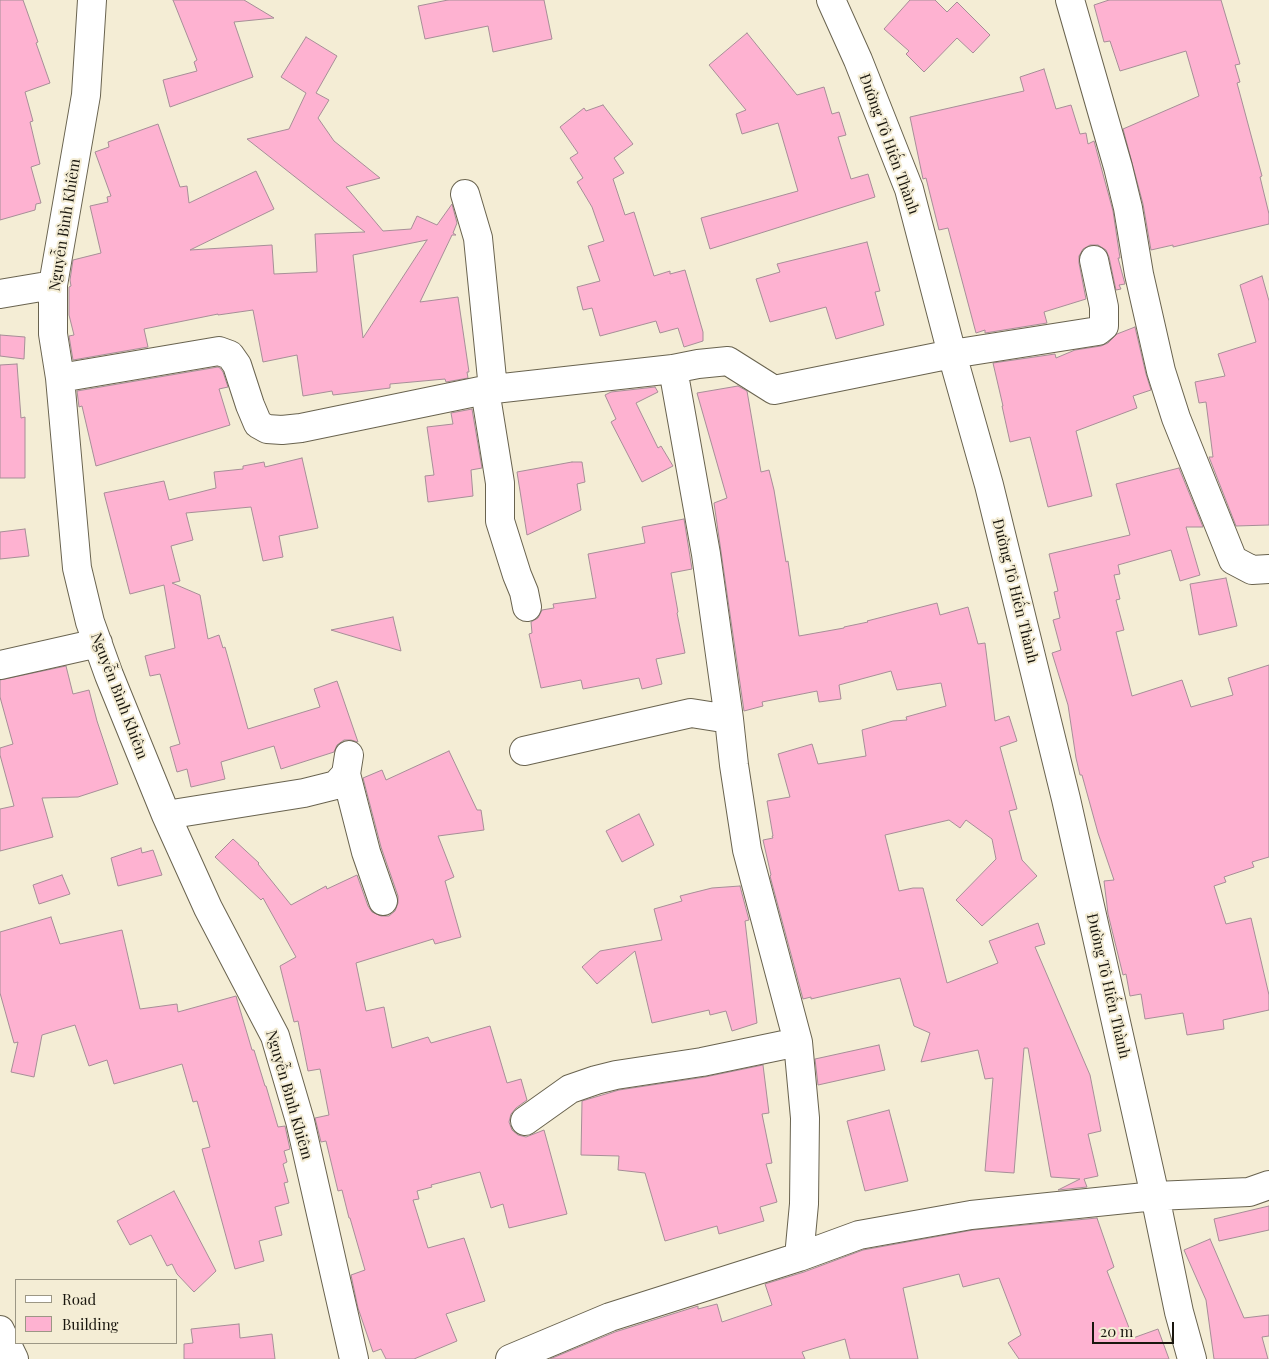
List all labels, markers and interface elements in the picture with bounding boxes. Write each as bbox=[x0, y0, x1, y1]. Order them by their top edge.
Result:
street label: Đường Tô Hiến Thành bbox=[855, 71, 923, 217]
street label: Nguyễn Bình Khiêm bbox=[46, 157, 84, 293]
street label: Đường Tô Hiến Thành bbox=[988, 517, 1042, 665]
street label: Nguyễn Bình Khiêm bbox=[87, 630, 151, 762]
street label: Đường Tô Hiến Thành bbox=[1083, 912, 1133, 1060]
street label: Nguyễn Bình Khiêm bbox=[262, 1028, 316, 1162]
legend bbox=[15, 1279, 178, 1344]
text: Road bbox=[62, 1289, 96, 1309]
scale bar bbox=[1094, 1312, 1176, 1344]
text: Building bbox=[62, 1314, 118, 1334]
text: 20 m bbox=[1100, 1321, 1133, 1341]

